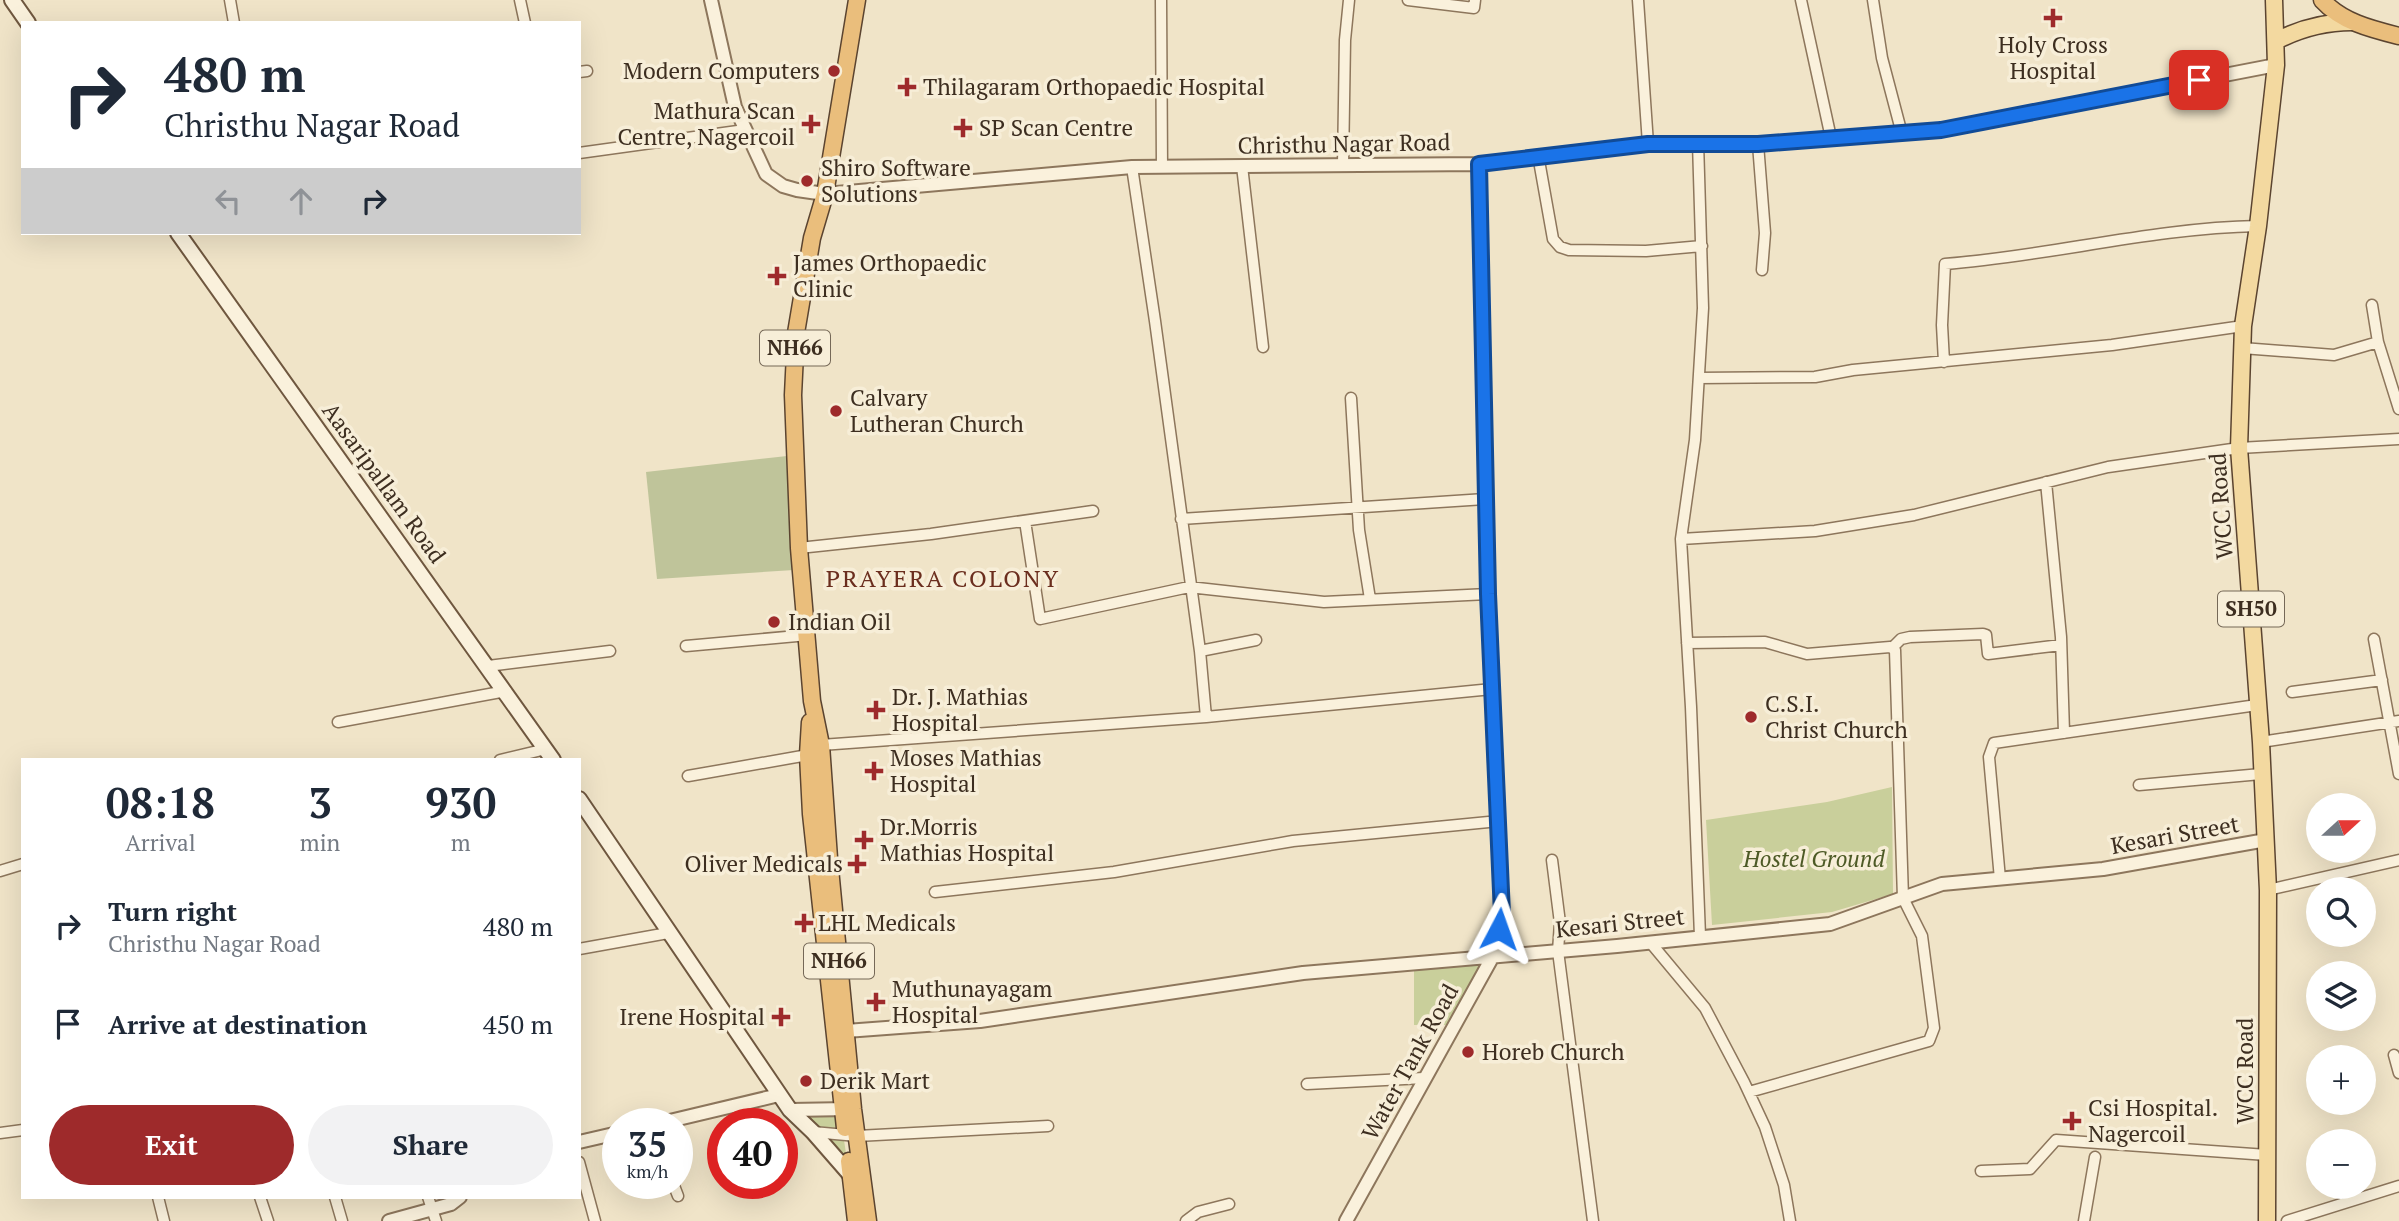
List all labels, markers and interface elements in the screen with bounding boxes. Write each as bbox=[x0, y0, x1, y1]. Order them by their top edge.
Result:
marker: Holy Cross Hospital bbox=[2043, 8, 2063, 28]
place label: Holy Cross Hospital bbox=[1998, 29, 2108, 86]
text: 480 m bbox=[164, 41, 306, 106]
icon: right bbox=[49, 49, 140, 140]
pin bbox=[2169, 50, 2229, 110]
place label: Modern Computers bbox=[623, 55, 820, 86]
icon: arrive bbox=[2180, 61, 2218, 99]
marker: Modern Computers bbox=[826, 63, 842, 79]
place label: Thilagaram Orthopaedic Hospital bbox=[923, 71, 1265, 102]
marker: Thilagaram Orthopaedic Hospital bbox=[897, 77, 917, 97]
place label: Mathura Scan Centre, Nagercoil bbox=[618, 95, 795, 152]
text: Christhu Nagar Road bbox=[164, 104, 460, 146]
place label: SP Scan Centre bbox=[979, 112, 1133, 143]
marker: Mathura Scan Centre, Nagercoil bbox=[801, 114, 821, 134]
marker: SP Scan Centre bbox=[953, 118, 973, 138]
street label: Christhu Nagar Road bbox=[1237, 126, 1451, 161]
place label: Shiro Software Solutions bbox=[821, 152, 971, 209]
marker: Shiro Software Solutions bbox=[799, 173, 815, 189]
icon: left bbox=[209, 182, 247, 220]
icon: ahead bbox=[282, 182, 320, 220]
icon: right bbox=[355, 182, 393, 220]
place label: James Orthopaedic Clinic bbox=[793, 247, 987, 304]
marker: James Orthopaedic Clinic bbox=[767, 266, 787, 286]
road number: NH66 bbox=[760, 330, 830, 366]
place label: Calvary Lutheran Church bbox=[850, 382, 1024, 439]
street label: Aasaripallam Road bbox=[316, 396, 453, 569]
marker: Calvary Lutheran Church bbox=[828, 403, 844, 419]
street label: WCC Road bbox=[2201, 451, 2240, 560]
district label: PRAYERA COLONY bbox=[826, 562, 1060, 594]
road number: SH50 bbox=[2218, 592, 2284, 626]
place label: Indian Oil bbox=[788, 606, 891, 637]
marker: Indian Oil bbox=[766, 614, 782, 630]
place label: Dr. J. Mathias Hospital bbox=[892, 681, 1028, 738]
place label: C.S.I. Christ Church bbox=[1765, 688, 1908, 745]
marker: Dr. J. Mathias Hospital bbox=[866, 700, 886, 720]
marker: C.S.I. Christ Church bbox=[1743, 709, 1759, 725]
place label: Moses Mathias Hospital bbox=[890, 742, 1042, 799]
marker: Moses Mathias Hospital bbox=[864, 761, 884, 781]
text: 08:18 bbox=[106, 774, 215, 830]
text: 3 bbox=[308, 774, 332, 830]
text: 930 bbox=[425, 774, 496, 830]
north arrow bbox=[2306, 793, 2376, 863]
map controls bbox=[2306, 793, 2376, 1199]
street label: Kesari Street bbox=[2108, 808, 2242, 861]
place label: Dr.Morris Mathias Hospital bbox=[880, 811, 1054, 868]
text: Arrival bbox=[125, 827, 196, 858]
text: min bbox=[300, 827, 340, 858]
text: m bbox=[451, 827, 471, 858]
marker: Dr.Morris Mathias Hospital bbox=[854, 830, 874, 850]
park label: Hostel Ground bbox=[1742, 843, 1886, 874]
place label: Oliver Medicals bbox=[684, 848, 843, 879]
marker: Oliver Medicals bbox=[849, 856, 865, 872]
button: search bbox=[2306, 877, 2376, 947]
position arrow bbox=[1462, 892, 1536, 966]
text: Turn right bbox=[108, 894, 237, 928]
street label: Kesari Street bbox=[1554, 900, 1686, 945]
icon: right bbox=[49, 907, 87, 945]
place label: LHL Medicals bbox=[818, 907, 956, 938]
text: 480 m bbox=[483, 909, 553, 943]
marker: LHL Medicals bbox=[796, 915, 812, 931]
text: Christhu Nagar Road bbox=[108, 928, 321, 959]
road number: NH66 bbox=[804, 944, 874, 978]
button: layers bbox=[2306, 961, 2376, 1031]
place label: Muthunayagam Hospital bbox=[892, 973, 1053, 1030]
street label: Water Tank Road bbox=[1354, 978, 1465, 1145]
marker: Muthunayagam Hospital bbox=[866, 992, 886, 1012]
place label: Irene Hospital bbox=[619, 1001, 765, 1032]
icon: arrive bbox=[49, 1005, 87, 1043]
text: Arrive at destination bbox=[108, 1007, 367, 1041]
text: 450 m bbox=[483, 1007, 553, 1041]
marker: Irene Hospital bbox=[771, 1007, 791, 1027]
street label: WCC Road bbox=[2229, 1017, 2260, 1124]
place label: Horeb Church bbox=[1482, 1036, 1625, 1067]
marker: Horeb Church bbox=[1460, 1044, 1476, 1060]
button: + bbox=[2306, 1045, 2376, 1115]
place label: Derik Mart bbox=[820, 1065, 930, 1096]
marker: Derik Mart bbox=[798, 1073, 814, 1089]
place label: Csi Hospital. Nagercoil bbox=[2088, 1092, 2218, 1149]
button: Exit bbox=[49, 1105, 294, 1185]
button: Share bbox=[308, 1105, 553, 1185]
speed limit sign: 40 bbox=[707, 1108, 798, 1199]
marker: Csi Hospital. Nagercoil bbox=[2062, 1111, 2082, 1131]
text: 35 bbox=[628, 1121, 667, 1167]
button: − bbox=[2306, 1129, 2376, 1199]
text: km/h bbox=[627, 1159, 668, 1183]

